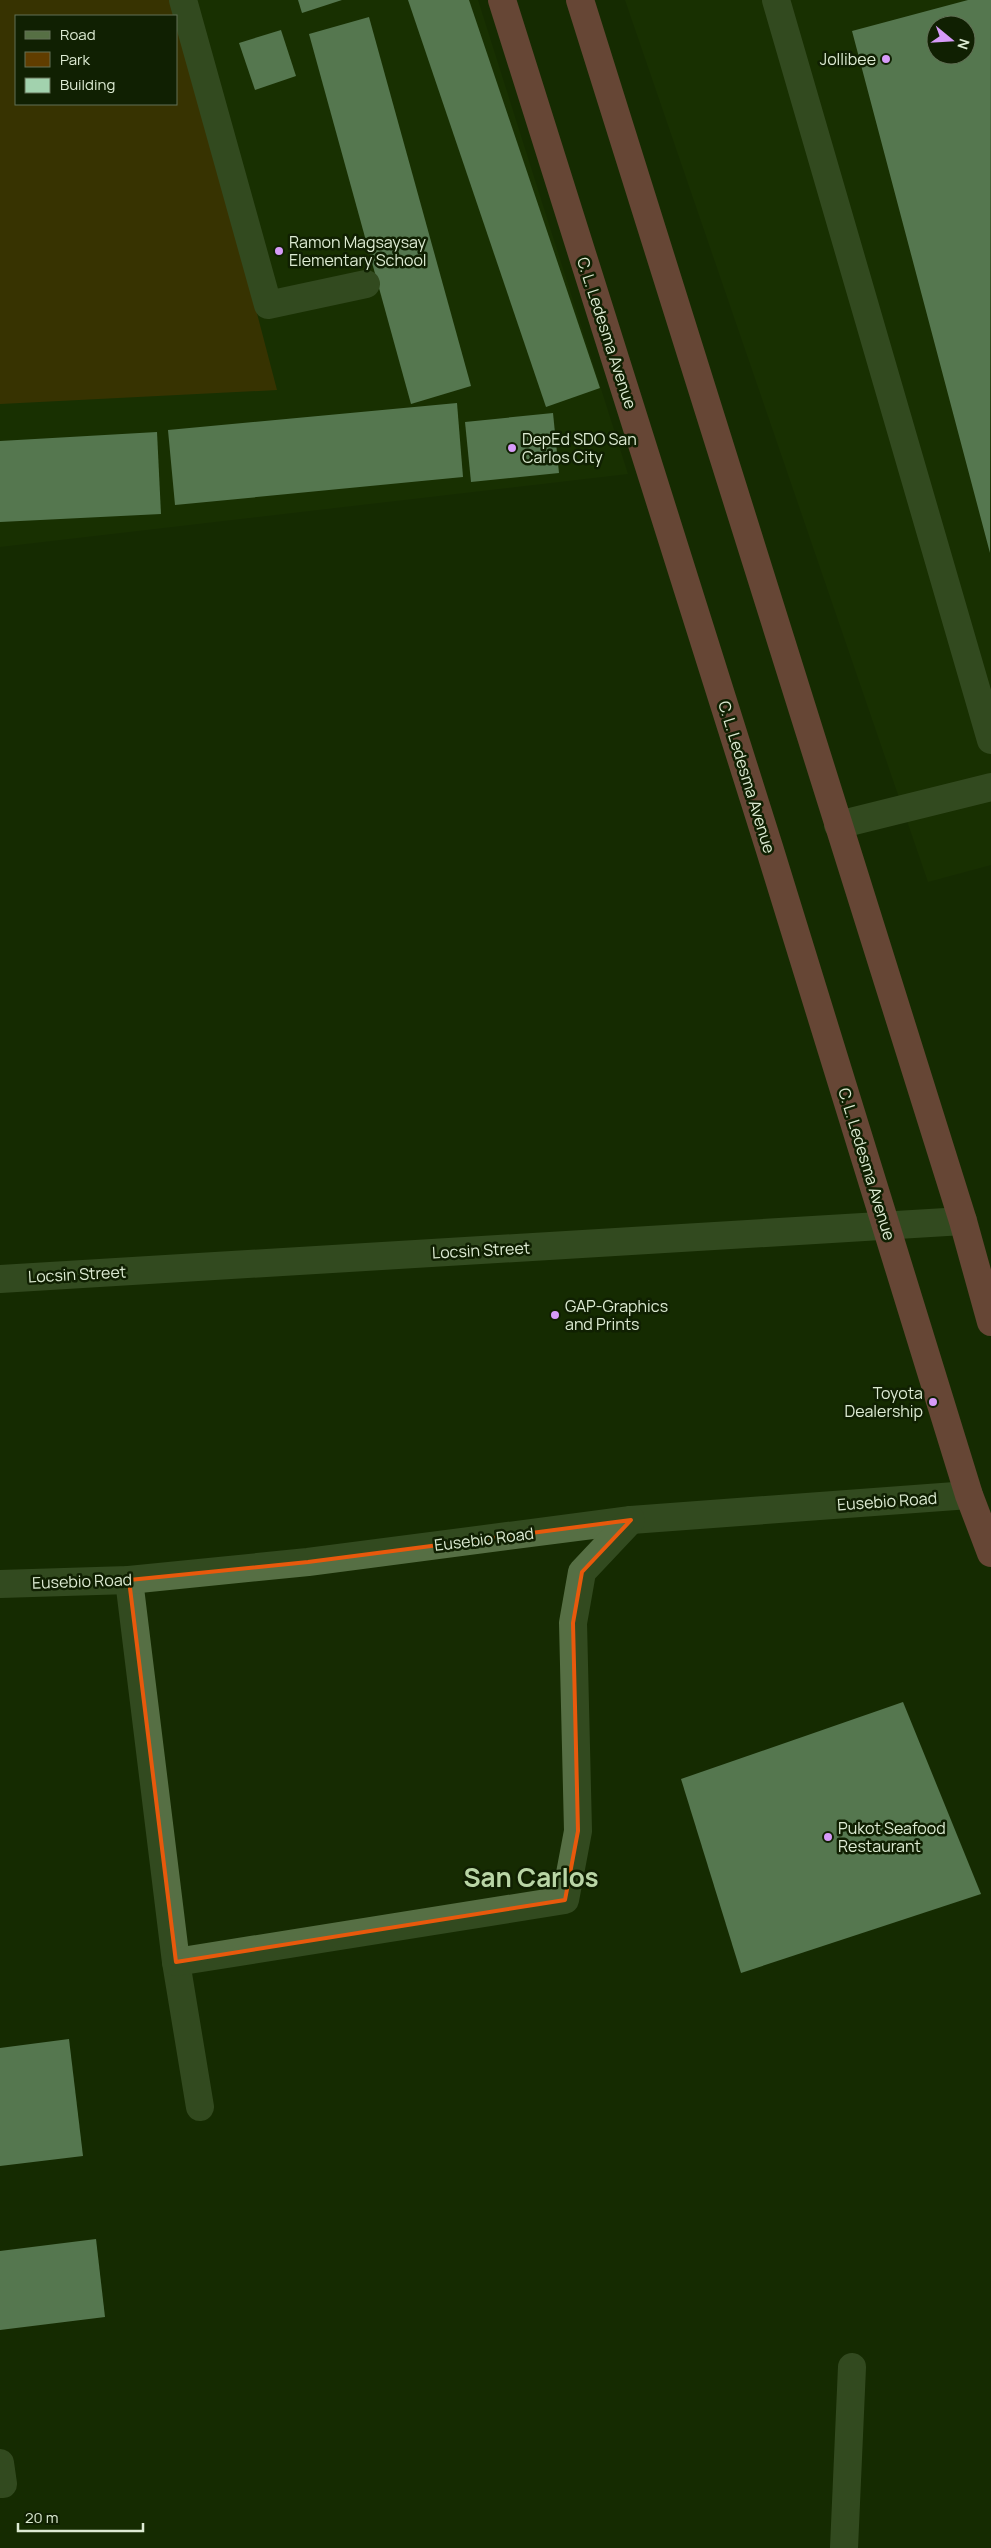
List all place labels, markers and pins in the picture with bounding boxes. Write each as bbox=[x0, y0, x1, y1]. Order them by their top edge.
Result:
place label: Jollibee bbox=[820, 48, 876, 70]
marker: Jollibee bbox=[880, 53, 892, 65]
place label: Ramon Magsaysay Elementary School bbox=[289, 231, 427, 271]
marker: Ramon Magsaysay Elementary School bbox=[273, 245, 285, 257]
place label: DepEd SDO San Carlos City bbox=[522, 428, 637, 468]
marker: DepEd SDO San Carlos City bbox=[506, 442, 518, 454]
place label: GAP-Graphics and Prints bbox=[565, 1295, 668, 1335]
marker: GAP-Graphics and Prints bbox=[549, 1309, 561, 1321]
place label: Toyota Dealership bbox=[845, 1382, 923, 1422]
marker: Toyota Dealership bbox=[927, 1396, 939, 1408]
place label: Pukot Seafood Restaurant bbox=[838, 1817, 946, 1857]
marker: Pukot Seafood Restaurant bbox=[822, 1831, 834, 1843]

